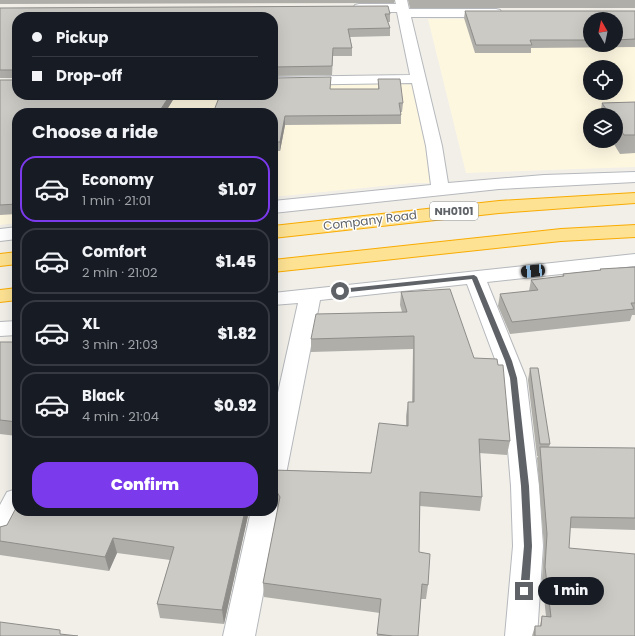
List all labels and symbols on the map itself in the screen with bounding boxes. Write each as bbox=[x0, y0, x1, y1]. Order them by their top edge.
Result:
north arrow bbox=[583, 12, 623, 52]
road number: NH0101 bbox=[430, 202, 478, 220]
street label: Company Road bbox=[322, 206, 418, 234]
car bbox=[520, 264, 546, 278]
route start bbox=[331, 282, 349, 300]
callout: 1 min bbox=[538, 577, 604, 605]
route end bbox=[515, 582, 533, 600]

